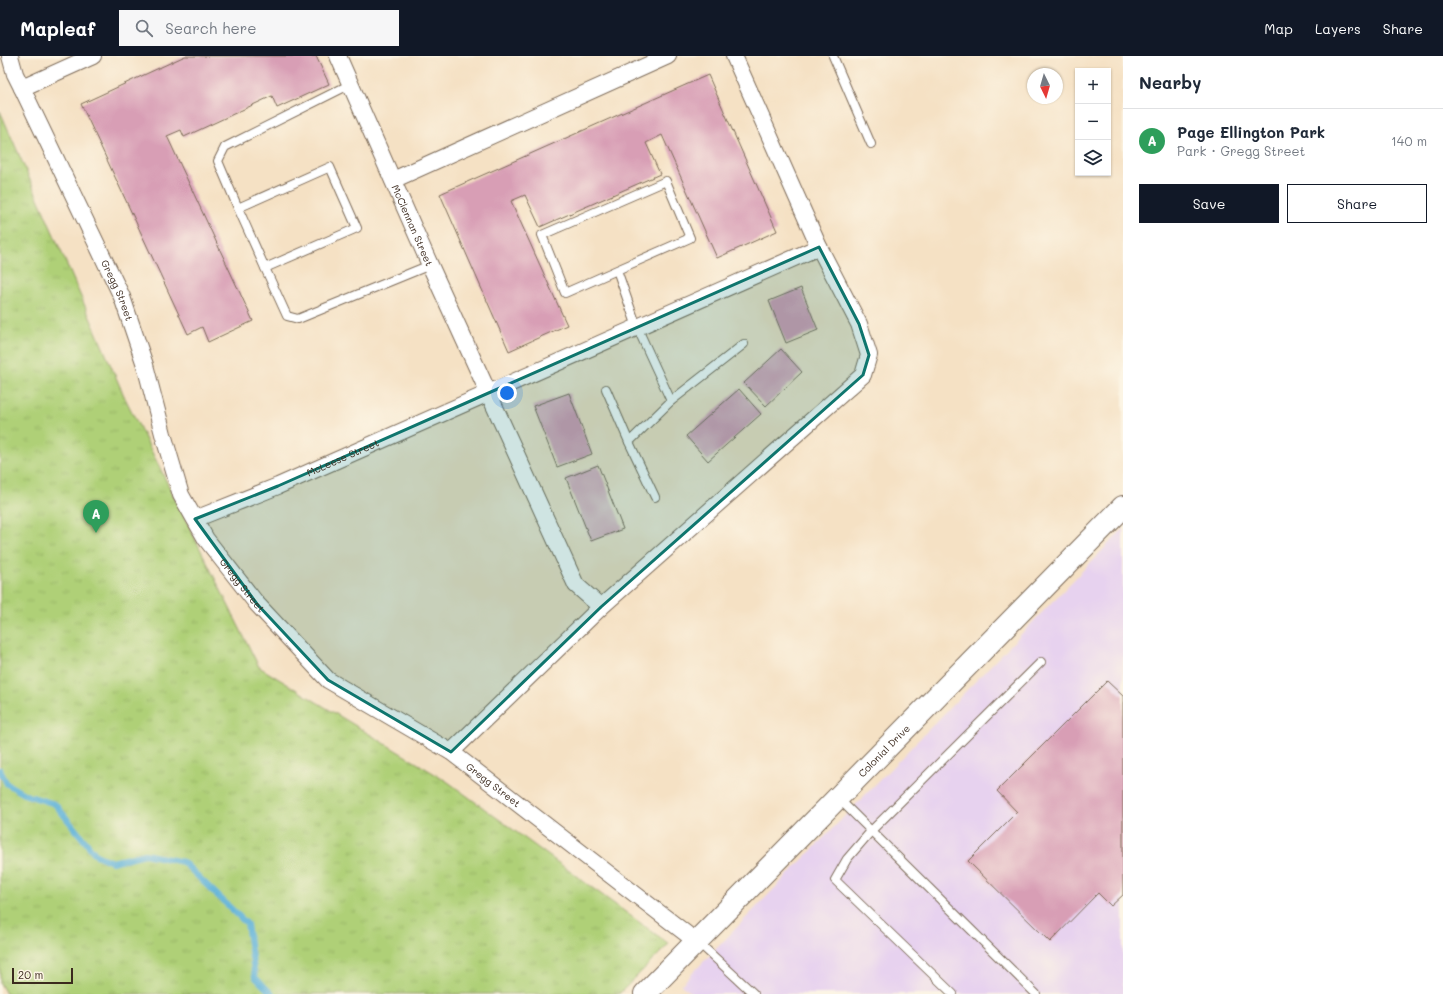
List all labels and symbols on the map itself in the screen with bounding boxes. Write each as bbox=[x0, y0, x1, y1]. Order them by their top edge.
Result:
north arrow bbox=[1027, 68, 1063, 104]
street label: McClennan Street bbox=[388, 182, 437, 268]
street label: Gregg Street bbox=[98, 257, 137, 323]
your location bbox=[497, 383, 517, 403]
street label: McLeese Street bbox=[304, 435, 381, 480]
pin: A bbox=[83, 500, 109, 533]
street label: Gregg Street bbox=[217, 555, 268, 615]
street label: Colonial Drive bbox=[855, 721, 913, 780]
street label: Gregg Street bbox=[463, 759, 524, 810]
scale bar bbox=[12, 966, 73, 985]

